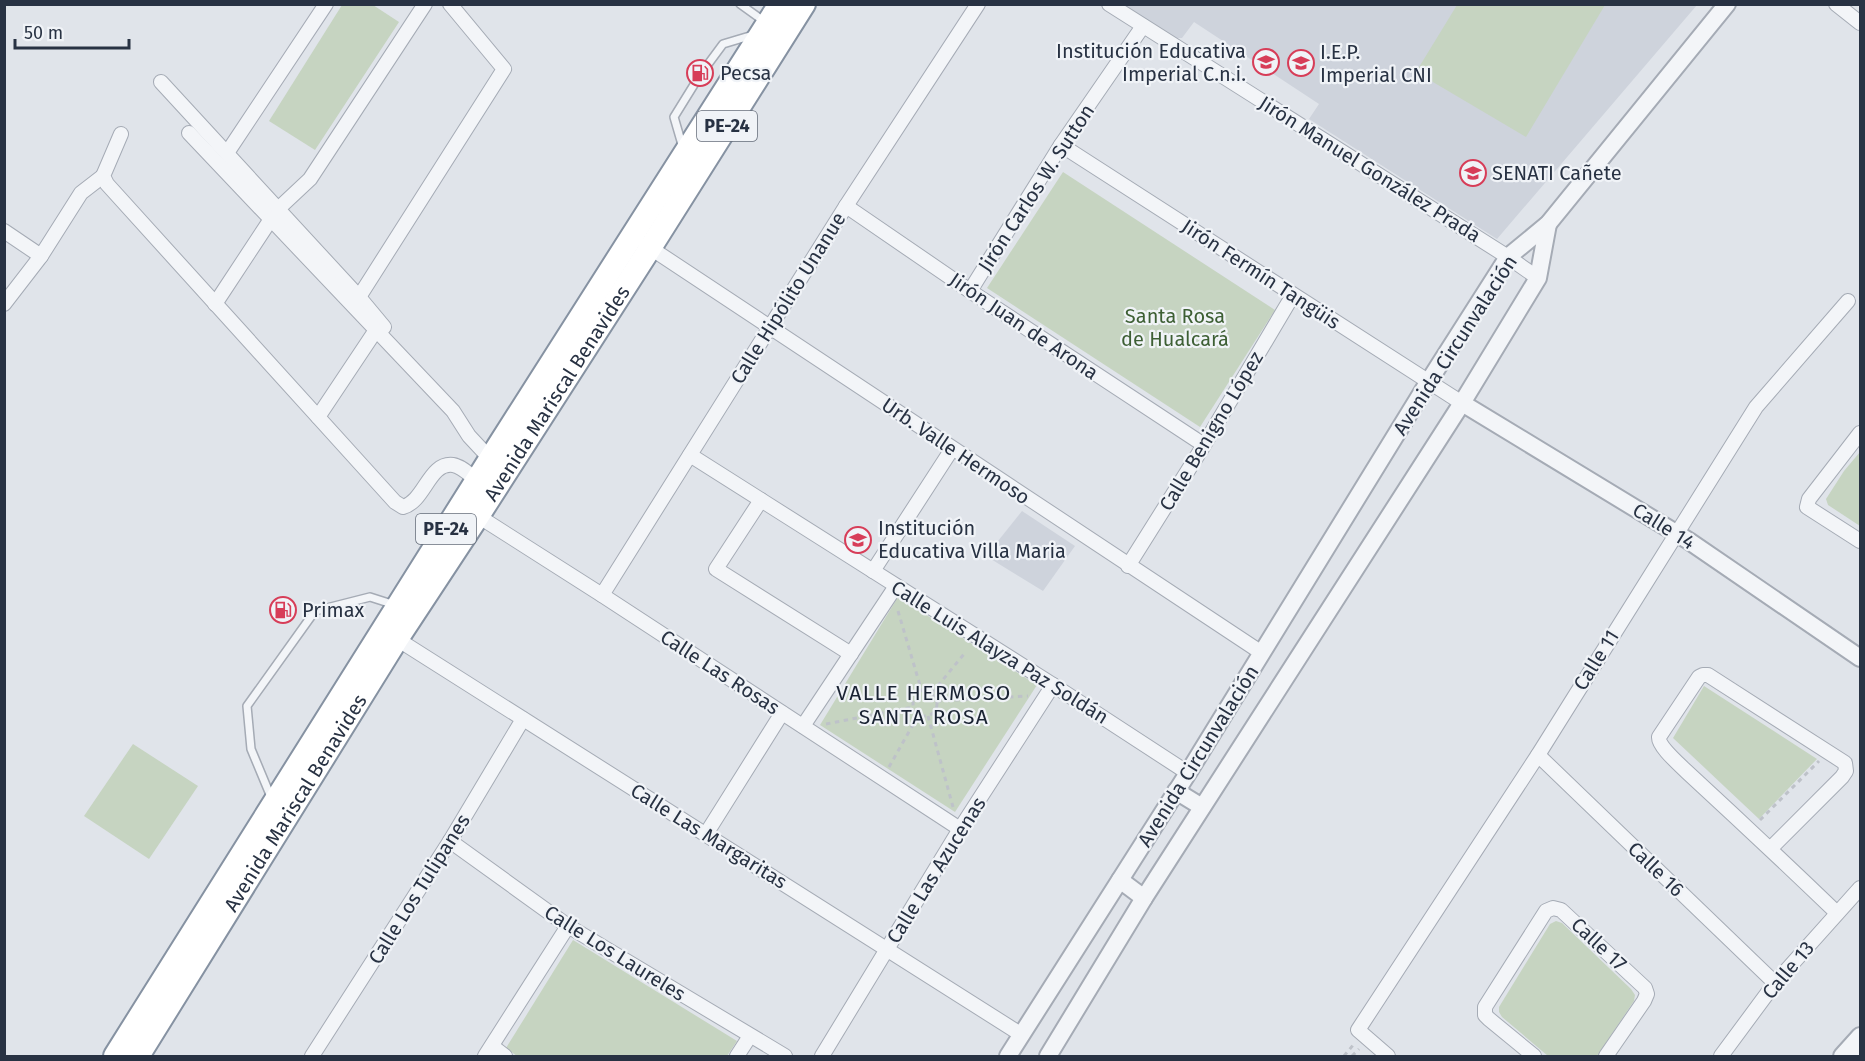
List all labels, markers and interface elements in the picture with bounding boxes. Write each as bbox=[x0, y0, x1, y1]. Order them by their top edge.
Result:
scale bar bbox=[15, 12, 129, 50]
text: 50 m bbox=[24, 22, 63, 44]
place label: Institución Educativa Imperial C.n.i. bbox=[1056, 39, 1246, 86]
place label: I.E.P. Imperial CNI bbox=[1320, 40, 1432, 87]
school or university icon: Institución Educativa Imperial C.n.i. bbox=[1251, 47, 1281, 77]
school or university icon: I.E.P. Imperial CNI bbox=[1286, 48, 1316, 78]
fuel station icon: Pecsa bbox=[685, 58, 715, 88]
place label: Pecsa bbox=[720, 61, 772, 85]
street label: Jirón Manuel González Prada bbox=[1255, 91, 1485, 247]
street label: Jirón Carlos W. Sutton bbox=[973, 100, 1099, 276]
road number: PE-24 bbox=[697, 111, 757, 141]
school or university icon: SENATI Cañete bbox=[1458, 158, 1488, 188]
place label: SENATI Cañete bbox=[1492, 161, 1622, 185]
street label: Calle Hipólito Unanue bbox=[725, 208, 851, 388]
street label: Jirón Fermín Tangüis bbox=[1177, 214, 1345, 334]
street label: Avenida Circunvalación bbox=[1388, 251, 1522, 439]
street label: Jirón Juan de Arona bbox=[945, 267, 1103, 385]
street label: Avenida Mariscal Benavides bbox=[479, 281, 635, 505]
park label: Santa Rosa de Hualcará bbox=[1121, 304, 1229, 351]
street label: Calle Benigno López bbox=[1154, 347, 1268, 515]
street label: Urb. Valle Hermoso bbox=[877, 393, 1035, 509]
street label: Calle 14 bbox=[1628, 498, 1700, 555]
road number: PE-24 bbox=[416, 514, 476, 544]
place label: Institución Educativa Villa Maria bbox=[878, 516, 1066, 563]
school or university icon: Institución Educativa Villa Maria bbox=[843, 525, 873, 555]
street label: Calle Luis Alayza Paz Soldán bbox=[887, 575, 1113, 729]
fuel station icon: Primax bbox=[268, 595, 298, 625]
place label: Primax bbox=[302, 598, 365, 622]
street label: Calle Las Rosas bbox=[656, 625, 784, 719]
street label: Calle 11 bbox=[1568, 625, 1624, 695]
street label: Avenida Circunvalación bbox=[1132, 661, 1264, 851]
district label: VALLE HERMOSO SANTA ROSA bbox=[836, 680, 1012, 730]
street label: Avenida Mariscal Benavides bbox=[219, 690, 372, 916]
street label: Calle Las Margaritas bbox=[626, 778, 792, 894]
street label: Calle Las Azucenas bbox=[881, 792, 991, 948]
street label: Calle Los Tulipanes bbox=[363, 810, 475, 968]
street label: Calle 16 bbox=[1623, 836, 1689, 902]
street label: Calle Los Laureles bbox=[540, 900, 690, 1006]
street label: Calle 17 bbox=[1566, 912, 1632, 976]
street label: Calle 13 bbox=[1757, 936, 1819, 1004]

